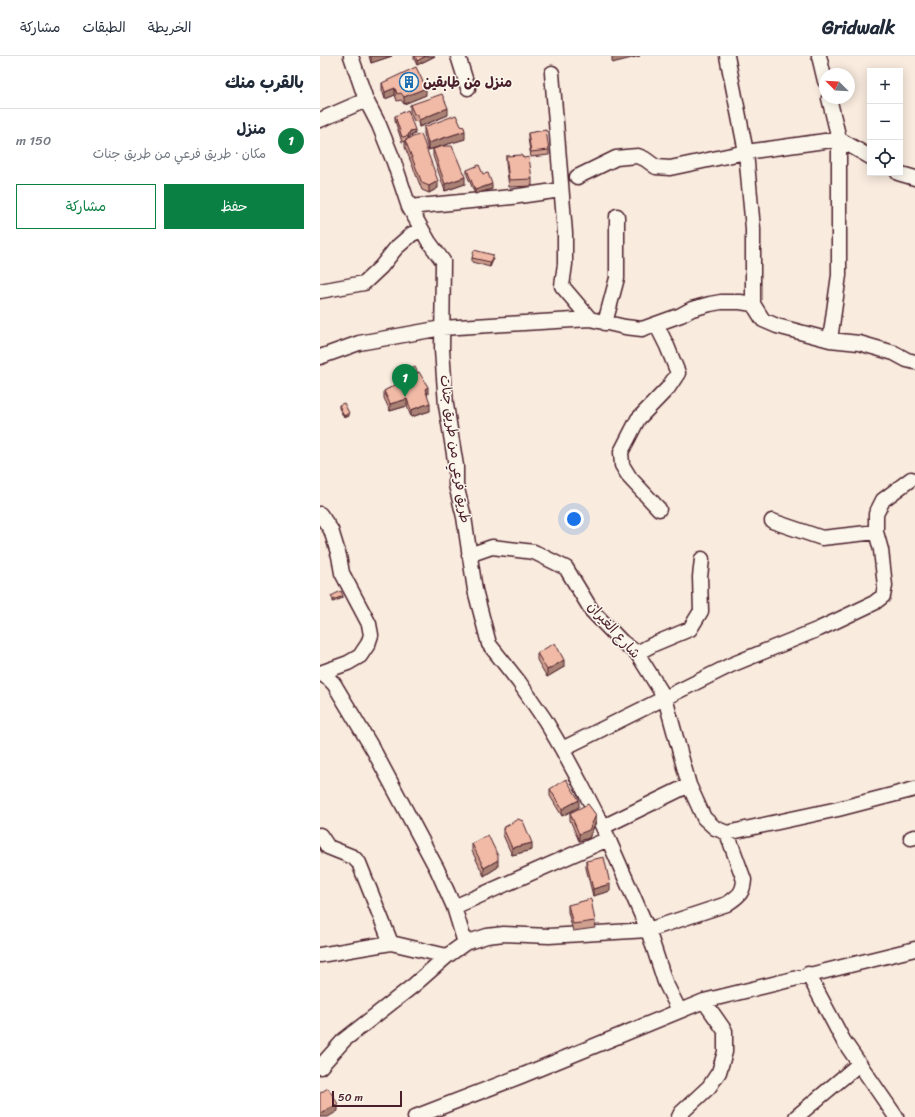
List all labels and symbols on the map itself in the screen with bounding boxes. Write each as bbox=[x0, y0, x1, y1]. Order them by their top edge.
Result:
north arrow bbox=[819, 68, 855, 104]
place label: منزل من طابقين bbox=[423, 70, 512, 95]
building icon: منزل من طابقين bbox=[398, 71, 420, 93]
pin: 1 bbox=[392, 364, 418, 397]
street label: طريق فرعي من طريق جنات bbox=[432, 373, 478, 525]
your location bbox=[564, 509, 584, 529]
street label: شارع الغيران bbox=[581, 595, 647, 665]
scale bar bbox=[332, 1089, 402, 1108]

